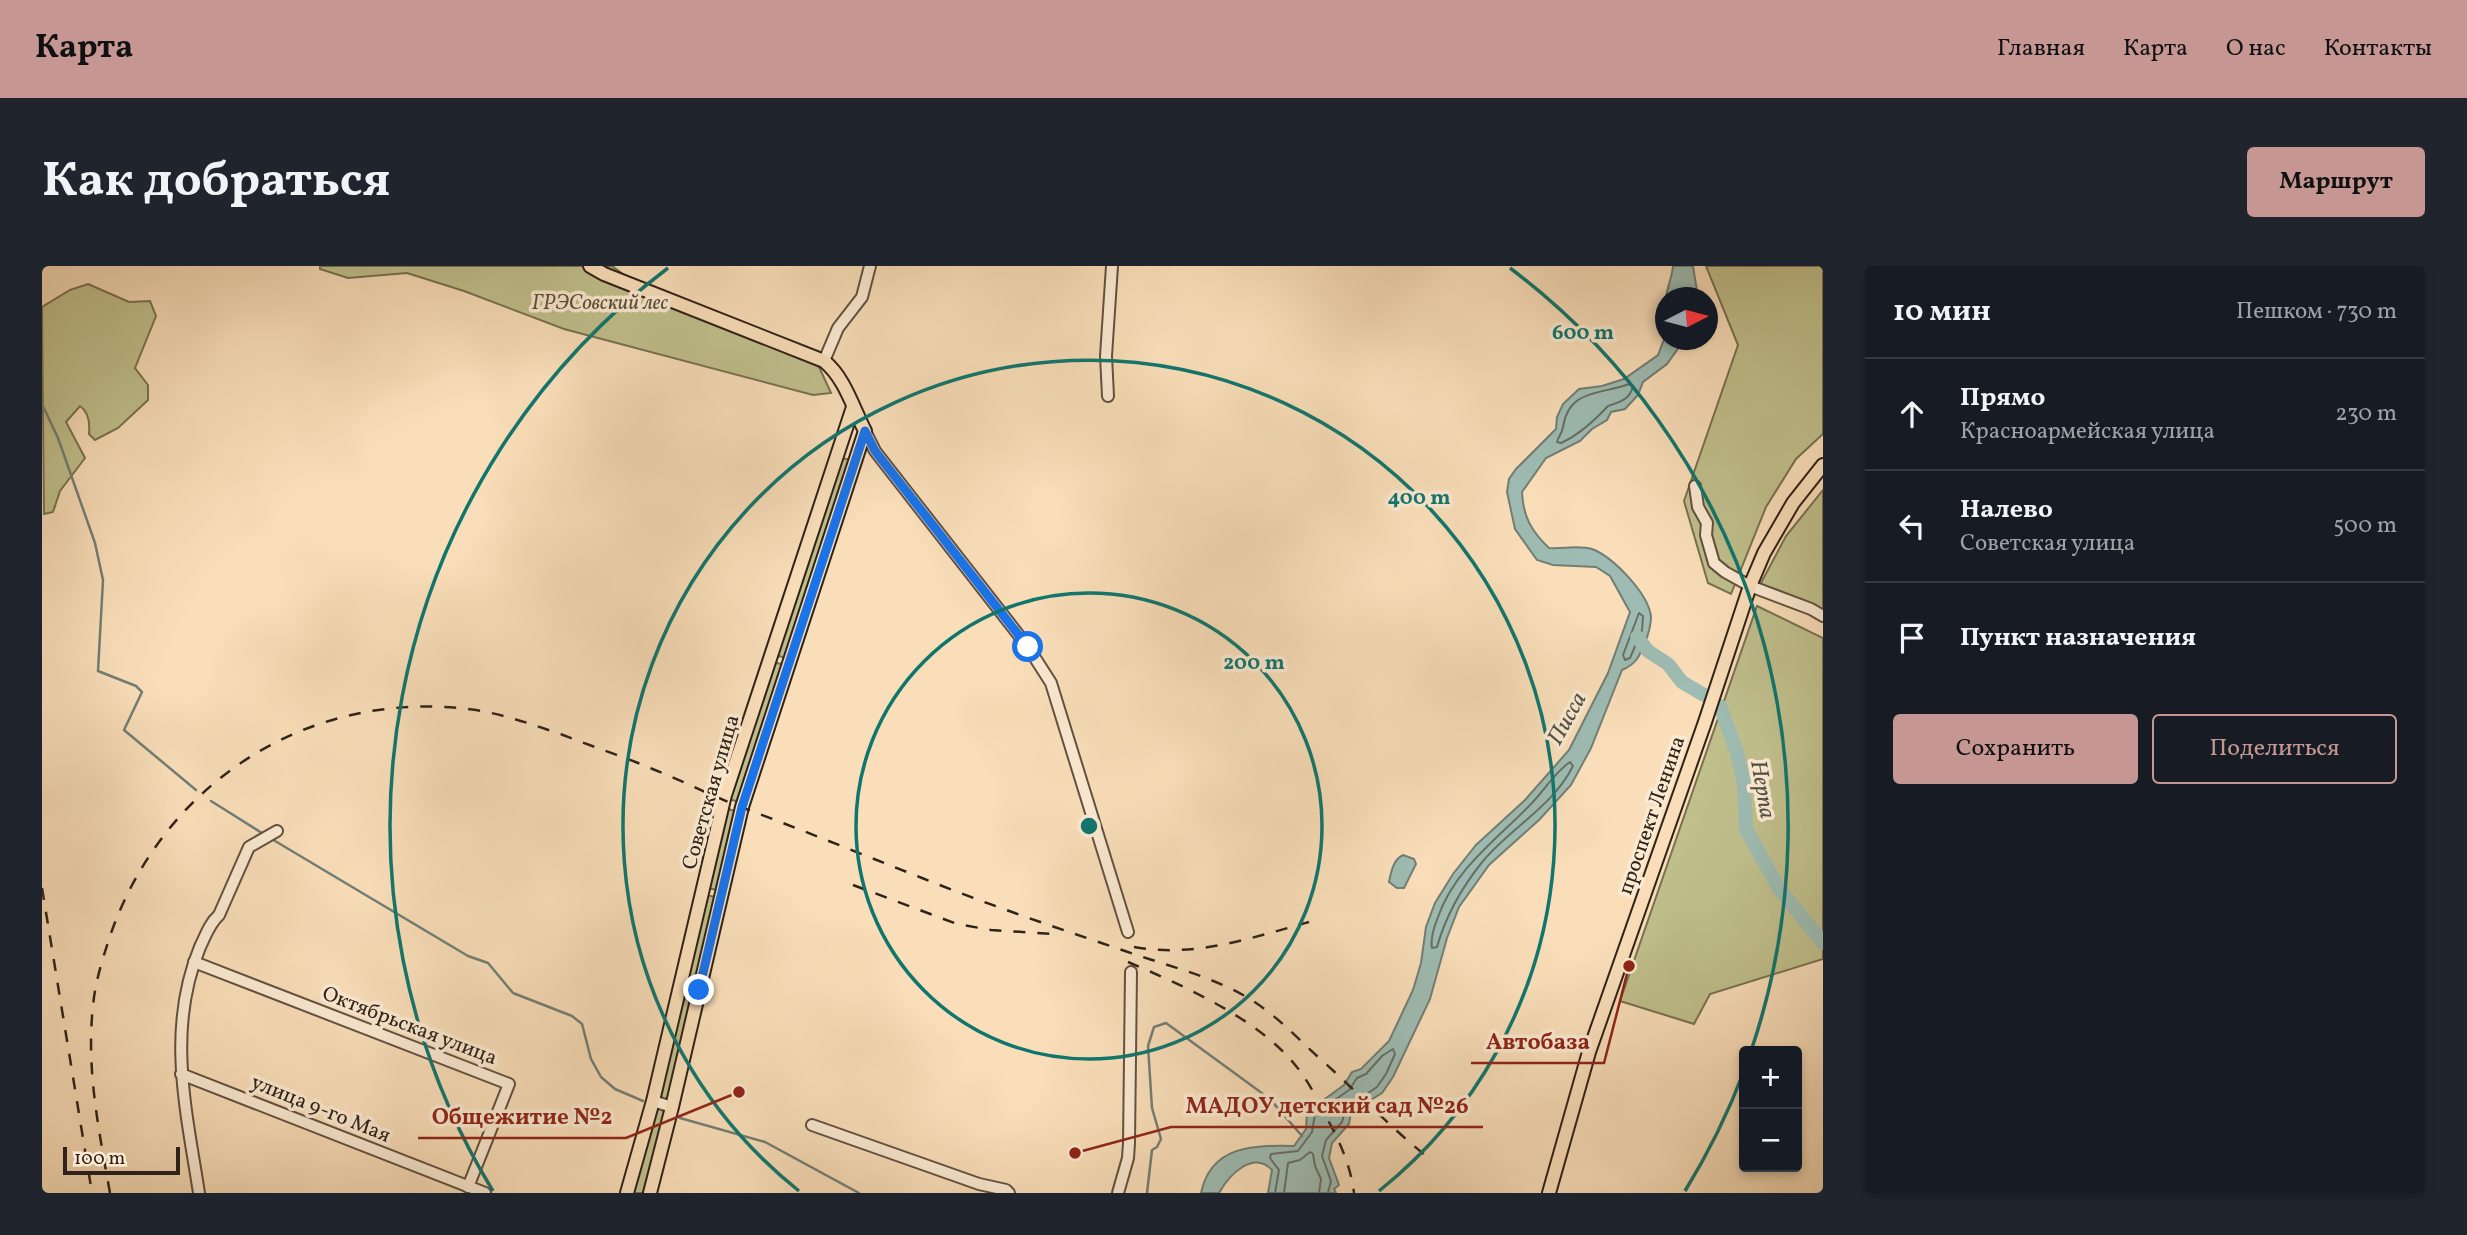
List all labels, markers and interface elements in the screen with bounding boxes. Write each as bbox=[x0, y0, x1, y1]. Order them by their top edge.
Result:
text: Карта bbox=[35, 26, 133, 72]
text: Главная bbox=[1997, 32, 2085, 66]
text: Карта bbox=[2123, 32, 2188, 66]
text: О нас bbox=[2226, 32, 2286, 66]
text: Контакты bbox=[2324, 32, 2432, 66]
button: Маршрут bbox=[2247, 147, 2425, 217]
text: Как добраться bbox=[42, 148, 390, 217]
north arrow bbox=[1655, 287, 1718, 350]
park label: ГРЭСовский лес bbox=[532, 289, 669, 318]
text: 10 мин bbox=[1893, 291, 1991, 333]
text: Пешком · 730 m bbox=[2236, 296, 2397, 328]
text: 600 m bbox=[1552, 319, 1614, 348]
text: Прямо bbox=[1960, 380, 2045, 416]
icon: ahead bbox=[1893, 395, 1931, 433]
text: 230 m bbox=[2335, 398, 2397, 430]
text: Красноармейская улица bbox=[1960, 416, 2215, 448]
text: 400 m bbox=[1388, 484, 1450, 513]
text: Налево bbox=[1960, 492, 2053, 528]
icon: left bbox=[1893, 507, 1931, 545]
text: 500 m bbox=[2333, 510, 2397, 542]
text: Советская улица bbox=[1960, 528, 2135, 560]
icon: arrive bbox=[1893, 619, 1931, 657]
text: Пункт назначения bbox=[1960, 620, 2196, 656]
route start bbox=[1012, 631, 1043, 662]
text: 200 m bbox=[1223, 649, 1285, 678]
water label: Писса bbox=[1540, 687, 1595, 751]
street label: Советская улица bbox=[675, 712, 747, 873]
button: Сохранить bbox=[1893, 714, 2138, 784]
button: Поделиться bbox=[2152, 714, 2397, 784]
street label: проспект Ленина bbox=[1612, 732, 1693, 899]
water label: Нерпа bbox=[1741, 758, 1783, 821]
centre of rings bbox=[1077, 814, 1101, 838]
route end bbox=[683, 974, 714, 1005]
street label: Октябрьская улица bbox=[318, 980, 501, 1073]
callout: Автобаза bbox=[1471, 1019, 1604, 1063]
text: Автобаза bbox=[1486, 1027, 1590, 1059]
map controls bbox=[1739, 1046, 1802, 1172]
button: + bbox=[1739, 1046, 1802, 1109]
street label: улица 9-го Мая bbox=[246, 1068, 395, 1151]
callout: МАДОУ детский сад №26 bbox=[1171, 1083, 1483, 1127]
text: МАДОУ детский сад №26 bbox=[1185, 1091, 1469, 1123]
callout: Общежитие №2 bbox=[418, 1094, 626, 1138]
text: Общежитие №2 bbox=[432, 1102, 612, 1134]
button: − bbox=[1739, 1109, 1802, 1172]
scale bar bbox=[63, 1144, 180, 1176]
text: 100 m bbox=[74, 1146, 125, 1172]

